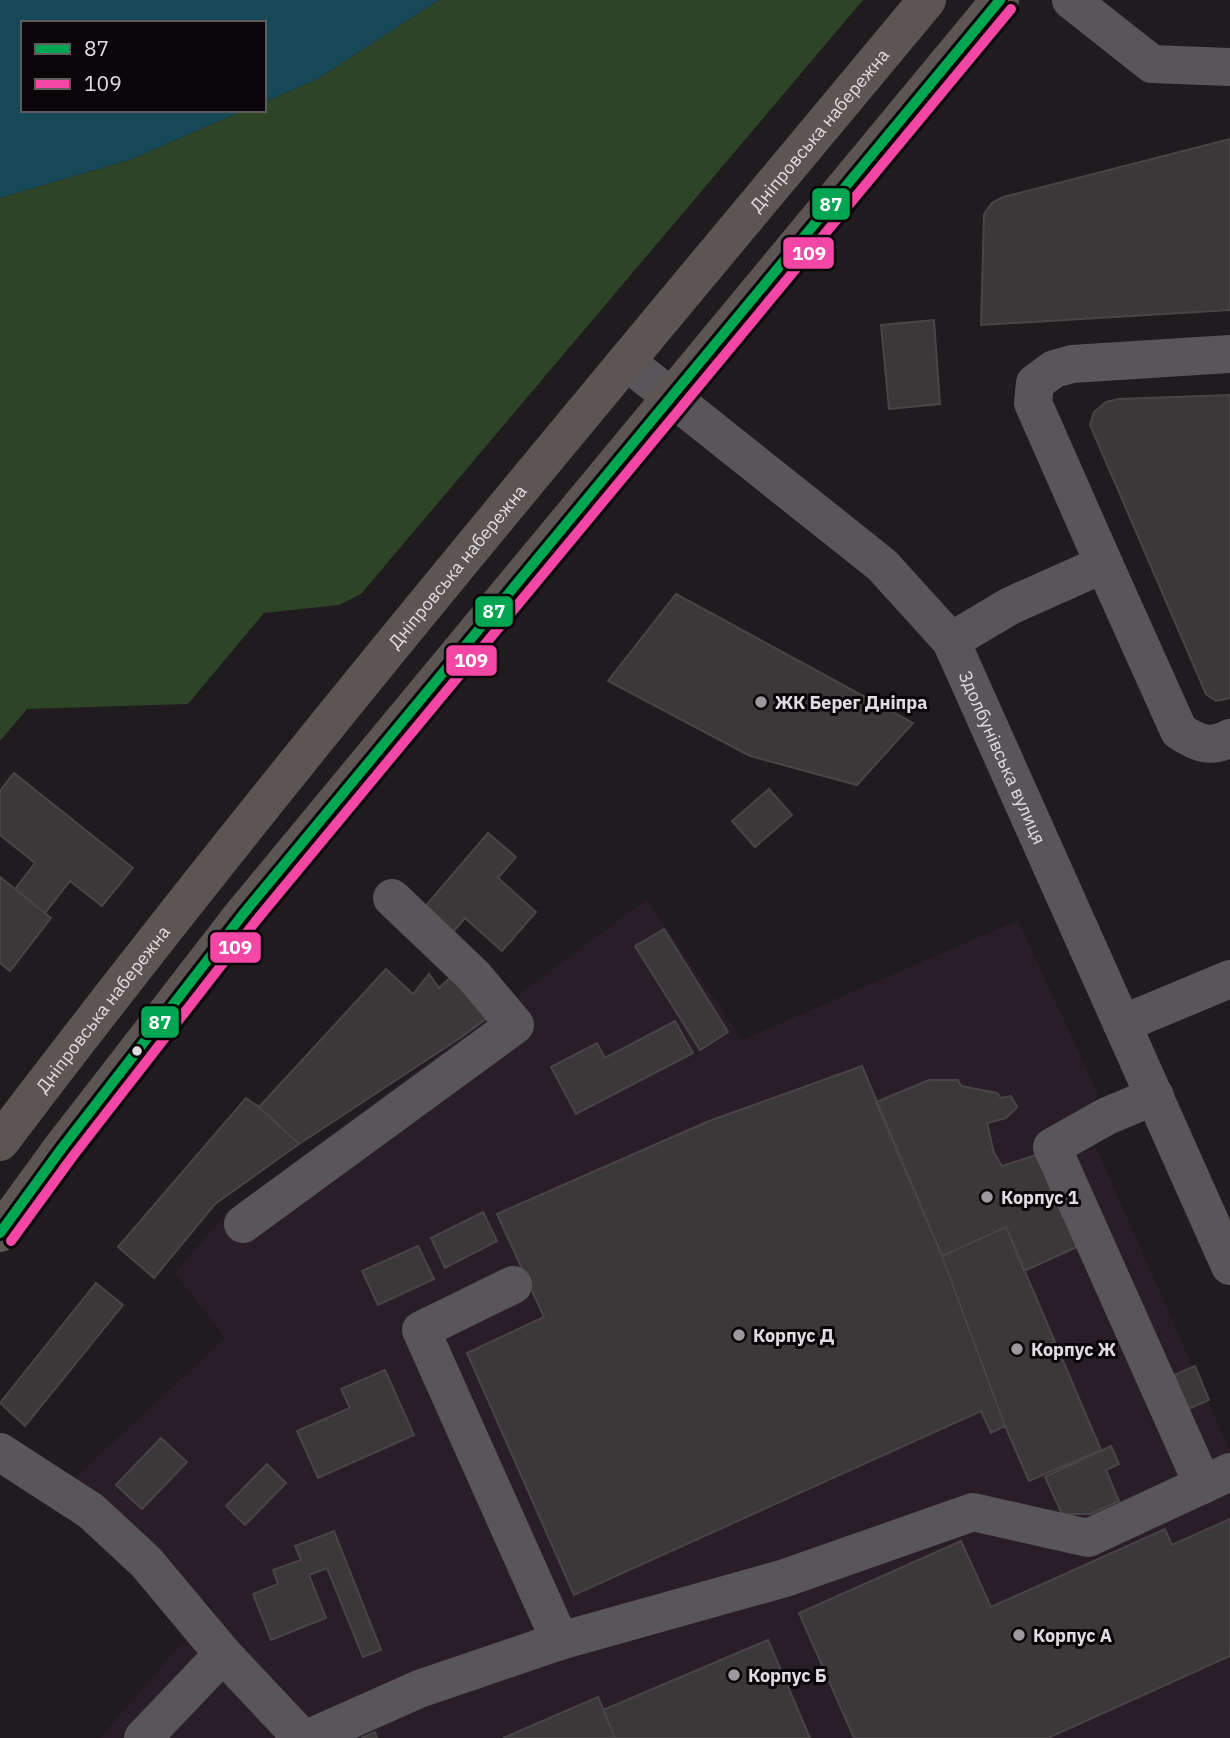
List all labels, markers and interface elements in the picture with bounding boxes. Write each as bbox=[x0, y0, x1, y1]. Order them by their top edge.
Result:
legend bbox=[21, 21, 266, 112]
text: 87 bbox=[84, 34, 109, 62]
street label: Дніпровська набережна bbox=[744, 43, 894, 216]
text: 109 bbox=[84, 69, 122, 97]
line badge: 87 bbox=[811, 187, 851, 221]
text: 87 bbox=[820, 192, 842, 216]
line badge: 109 bbox=[782, 236, 835, 270]
text: 109 bbox=[792, 241, 826, 265]
street label: Дніпровська набережна bbox=[383, 479, 531, 653]
line badge: 87 bbox=[474, 595, 514, 628]
text: 87 bbox=[483, 599, 505, 623]
line badge: 109 bbox=[445, 644, 498, 677]
text: 109 bbox=[454, 648, 488, 672]
street label: Здолбунівська вулиця bbox=[954, 667, 1052, 848]
place label: ЖК Берег Дніпра bbox=[775, 691, 927, 714]
marker: ЖК Берег Дніпра bbox=[753, 694, 769, 710]
street label: Дніпровська набережна bbox=[30, 920, 175, 1097]
line badge: 109 bbox=[209, 931, 262, 964]
text: 109 bbox=[218, 935, 252, 959]
line badge: 87 bbox=[140, 1005, 180, 1039]
text: 87 bbox=[149, 1010, 171, 1034]
unlabelled marker bbox=[130, 1044, 144, 1058]
place label: Корпус 1 bbox=[1001, 1186, 1079, 1209]
marker: Корпус 1 bbox=[979, 1189, 995, 1205]
place label: Корпус Д bbox=[753, 1324, 835, 1347]
marker: Корпус Д bbox=[731, 1327, 747, 1343]
place label: Корпус Ж bbox=[1031, 1338, 1116, 1361]
marker: Корпус Ж bbox=[1009, 1341, 1025, 1357]
place label: Корпус А bbox=[1033, 1624, 1112, 1647]
marker: Корпус А bbox=[1011, 1627, 1027, 1643]
place label: Корпус Б bbox=[748, 1664, 827, 1687]
marker: Корпус Б bbox=[726, 1667, 742, 1683]

